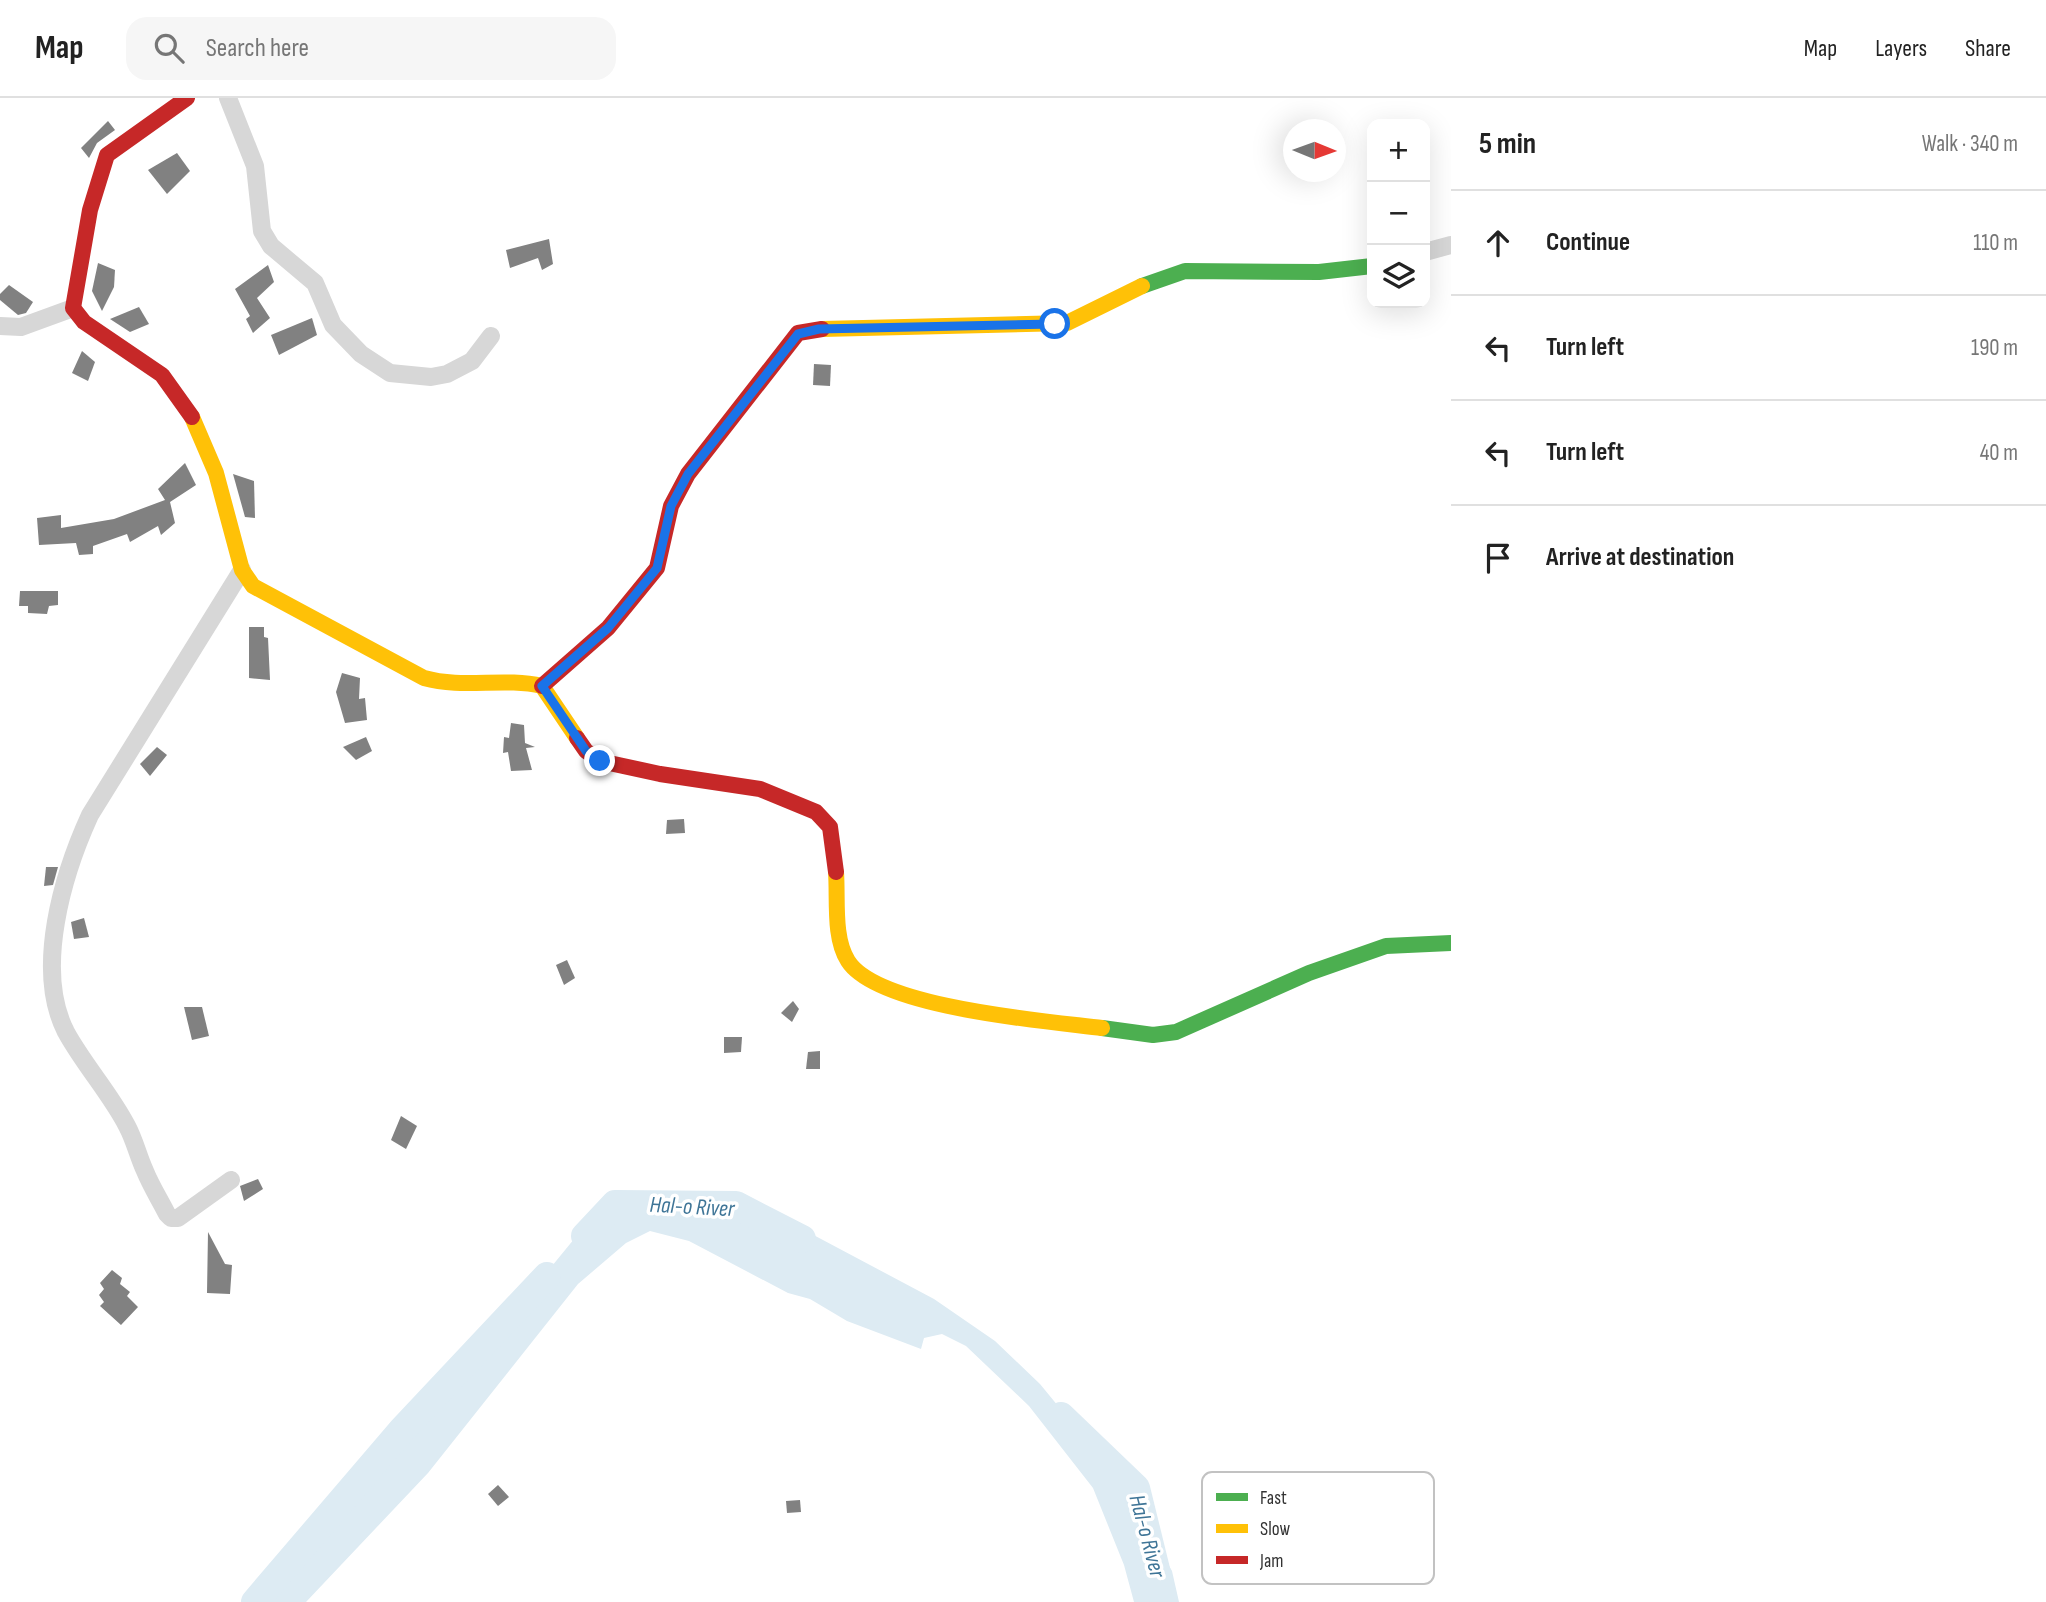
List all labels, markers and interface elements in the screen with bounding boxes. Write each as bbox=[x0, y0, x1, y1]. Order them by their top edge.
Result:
search box bbox=[126, 17, 616, 80]
text: Map bbox=[35, 28, 84, 68]
icon: search bbox=[150, 29, 188, 67]
text: Search here bbox=[206, 33, 309, 64]
text: Map bbox=[1804, 34, 1837, 63]
text: Layers bbox=[1875, 34, 1927, 63]
text: Share bbox=[1965, 34, 2011, 63]
north arrow bbox=[1283, 119, 1346, 182]
map controls bbox=[1367, 119, 1430, 308]
button: + bbox=[1367, 119, 1430, 182]
text: 5 min bbox=[1479, 126, 1536, 162]
text: Walk · 340 m bbox=[1922, 130, 2018, 158]
button: − bbox=[1367, 182, 1430, 245]
icon: ahead bbox=[1479, 224, 1517, 262]
text: Continue bbox=[1546, 227, 1630, 258]
text: 110 m bbox=[1973, 229, 2018, 257]
button: layers bbox=[1367, 245, 1430, 308]
route start bbox=[1039, 308, 1070, 339]
icon: left bbox=[1479, 329, 1517, 367]
text: Turn left bbox=[1546, 332, 1624, 363]
text: 190 m bbox=[1971, 334, 2018, 362]
icon: left bbox=[1479, 434, 1517, 472]
text: Turn left bbox=[1546, 437, 1624, 468]
text: 40 m bbox=[1980, 439, 2018, 467]
icon: arrive bbox=[1479, 539, 1517, 577]
text: Arrive at destination bbox=[1546, 542, 1734, 573]
route end bbox=[584, 745, 615, 776]
water label: Hal-o River bbox=[649, 1191, 737, 1223]
legend bbox=[1202, 1472, 1434, 1584]
text: Fast bbox=[1260, 1487, 1287, 1510]
water label: Hal-o River bbox=[1123, 1491, 1172, 1582]
text: Slow bbox=[1260, 1518, 1290, 1541]
text: Jam bbox=[1259, 1550, 1283, 1573]

